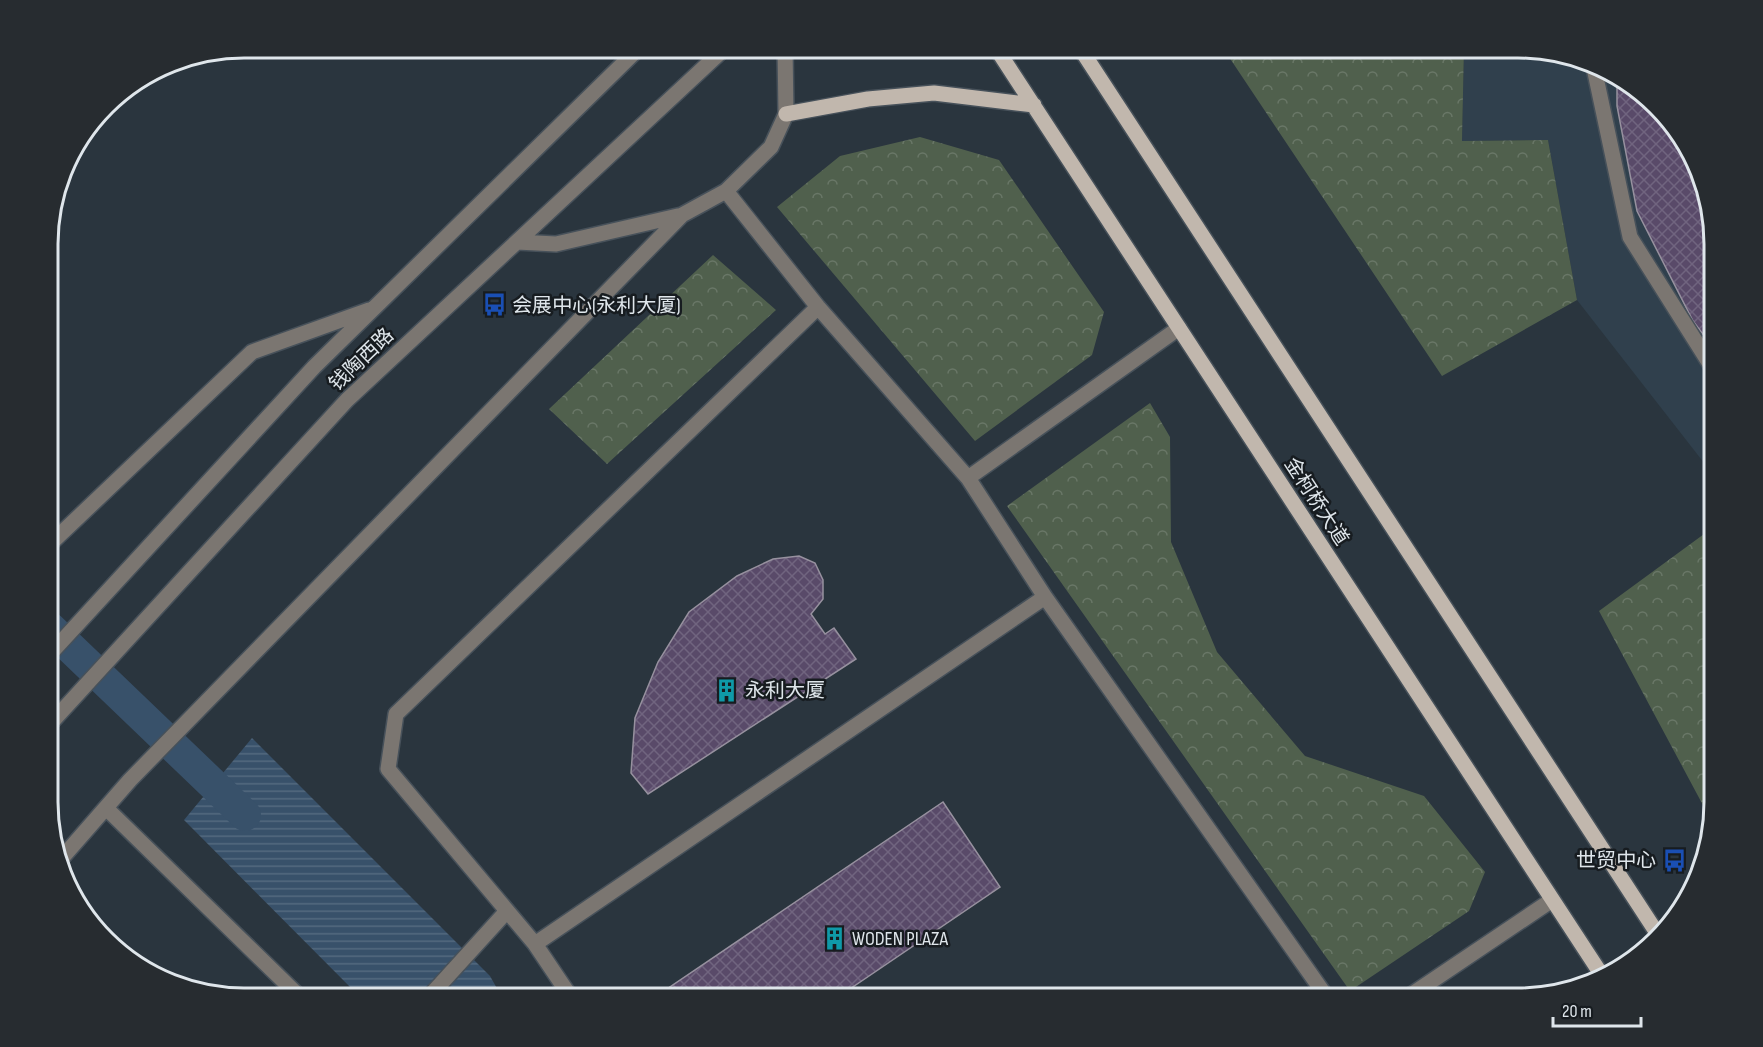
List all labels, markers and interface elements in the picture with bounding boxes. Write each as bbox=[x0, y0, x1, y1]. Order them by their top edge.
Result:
bus stop icon: 会展中心(永利大厦) bbox=[481, 292, 507, 318]
place label: 会展中心(永利大厦) bbox=[512, 294, 681, 318]
street label: 钱陶西路 bbox=[325, 323, 399, 396]
street label: 金柯桥大道 bbox=[1279, 453, 1353, 550]
building icon: 永利大厦 bbox=[714, 677, 740, 703]
place label: 永利大厦 bbox=[745, 679, 825, 703]
bus stop icon: 世贸中心 bbox=[1661, 847, 1687, 873]
place label: 世贸中心 bbox=[1576, 849, 1656, 873]
building icon: WODEN PLAZA bbox=[821, 925, 847, 951]
place label: WODEN PLAZA bbox=[852, 927, 948, 951]
scale bar bbox=[1553, 990, 1642, 1028]
text: 20 m bbox=[1562, 1001, 1592, 1022]

